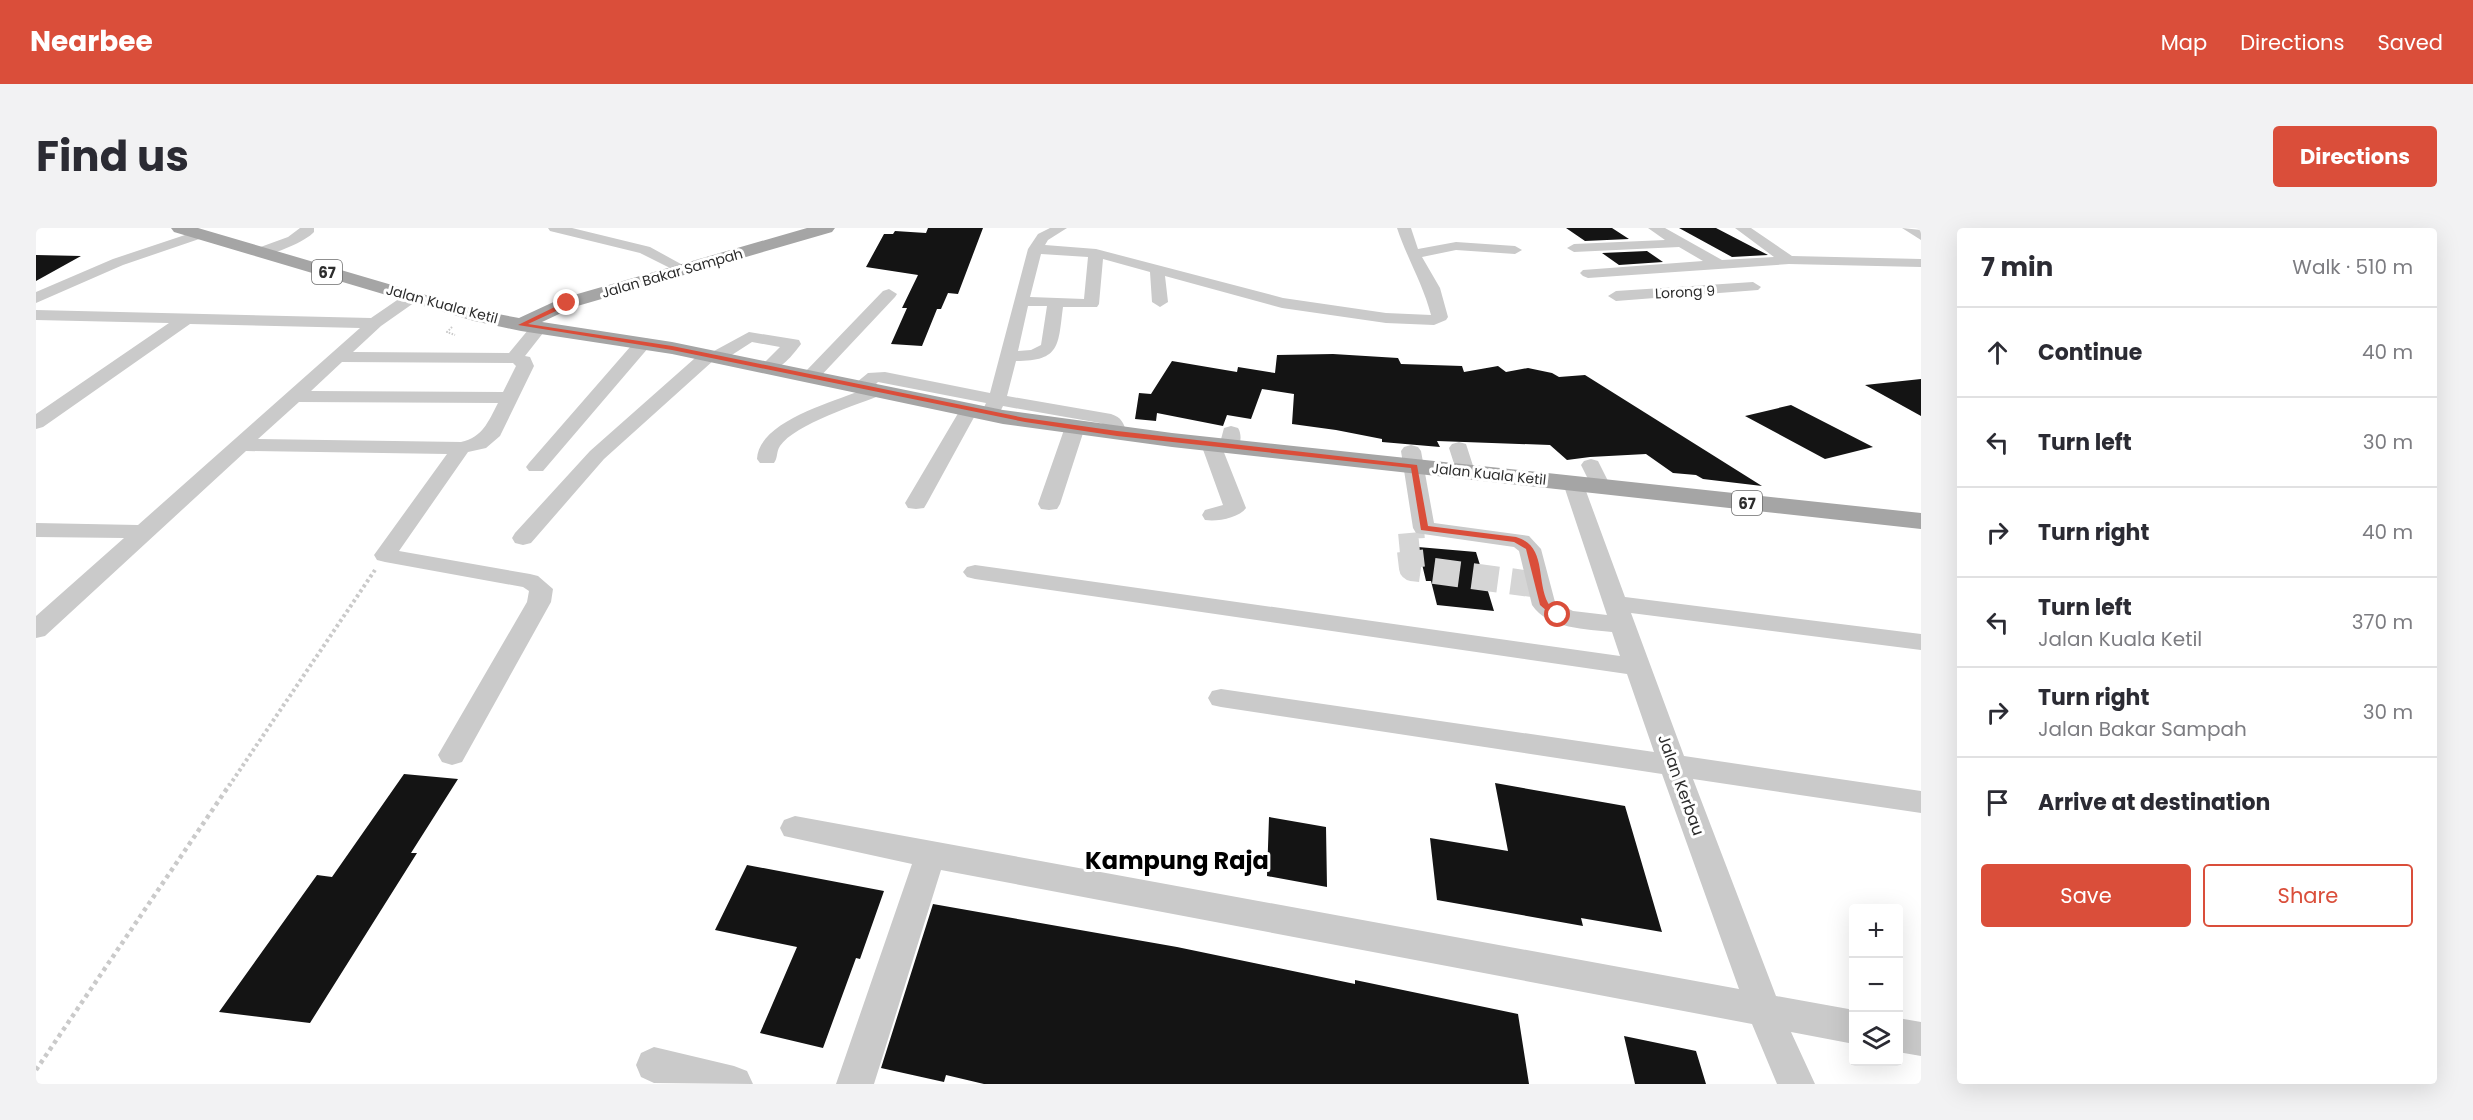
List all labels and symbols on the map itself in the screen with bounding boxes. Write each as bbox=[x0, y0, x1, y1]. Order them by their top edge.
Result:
street label: Jalan Bakar Sampah bbox=[599, 243, 745, 303]
road number: 67 bbox=[312, 260, 342, 284]
street label: Jalan Kuala Ketil bbox=[384, 279, 500, 329]
street label: Lorong 9 bbox=[1654, 280, 1716, 304]
route end bbox=[553, 289, 579, 315]
street label: Jalan Kuala Ketil bbox=[1431, 458, 1547, 490]
road number: 67 bbox=[1732, 491, 1762, 515]
route start bbox=[1544, 601, 1570, 627]
street label: Jalan Kerbau bbox=[1652, 731, 1710, 839]
district label: Kampung Raja bbox=[1085, 844, 1269, 877]

